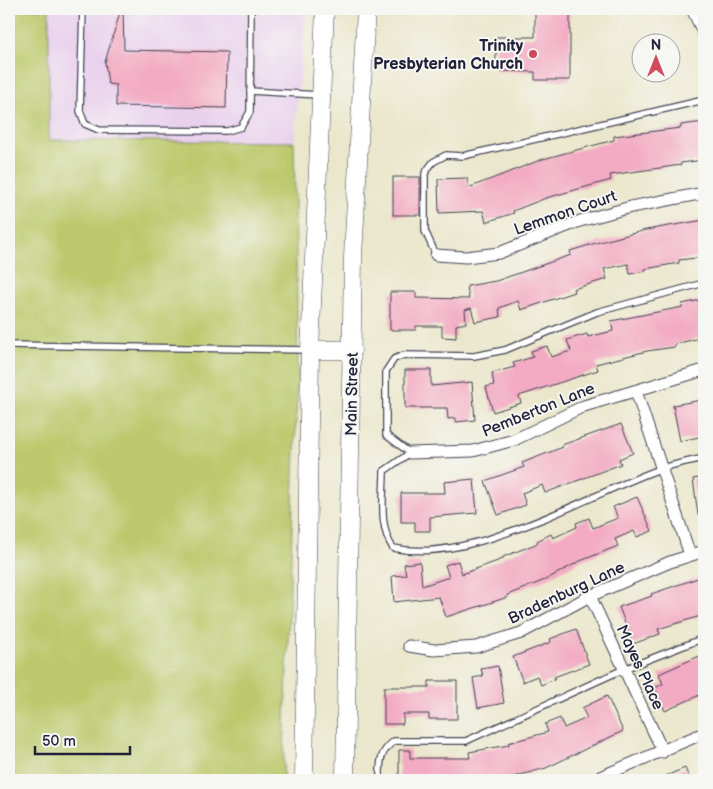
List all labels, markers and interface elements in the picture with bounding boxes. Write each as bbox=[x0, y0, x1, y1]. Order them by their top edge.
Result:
north arrow bbox=[630, 32, 680, 82]
place label: Trinity Presbyterian Church bbox=[373, 37, 524, 74]
text: N bbox=[651, 37, 661, 54]
marker: Trinity Presbyterian Church bbox=[527, 48, 539, 60]
street label: Lemmon Court bbox=[512, 187, 619, 240]
street label: Main Street bbox=[342, 352, 363, 436]
street label: Pemberton Lane bbox=[479, 379, 598, 442]
street label: Bradenburg Lane bbox=[505, 558, 628, 629]
street label: Mayes Place bbox=[612, 622, 668, 714]
scale bar bbox=[35, 724, 130, 756]
text: 50 m bbox=[42, 732, 76, 751]

